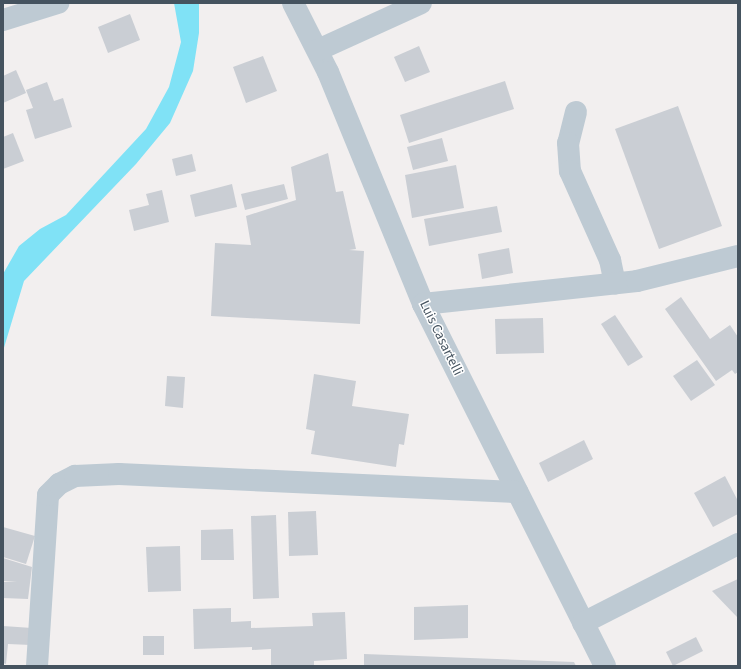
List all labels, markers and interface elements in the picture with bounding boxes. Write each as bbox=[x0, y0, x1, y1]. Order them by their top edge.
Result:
street label: Luis Casartelli bbox=[416, 298, 466, 378]

